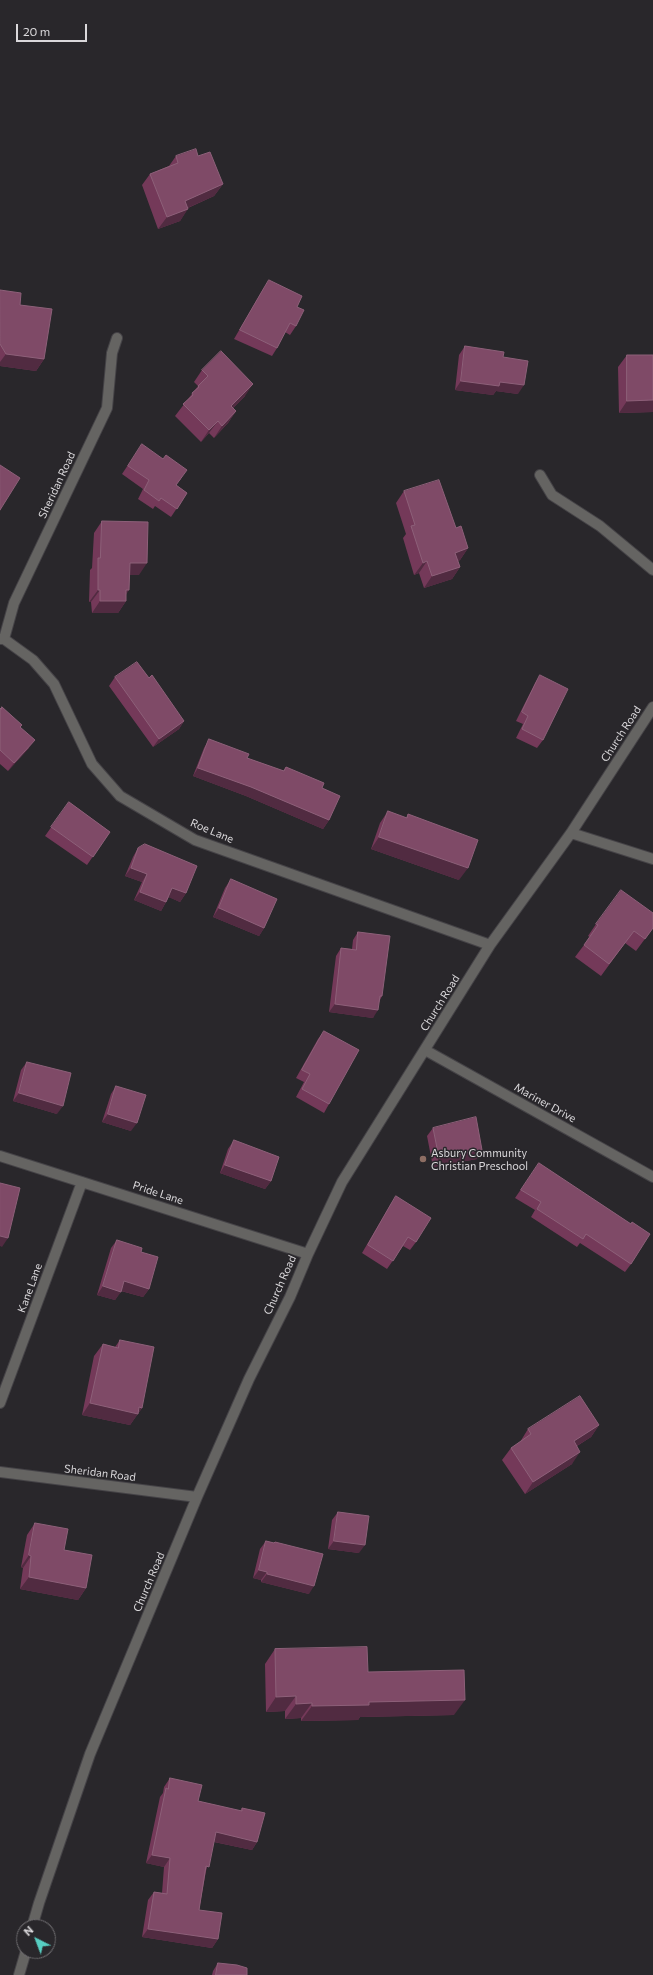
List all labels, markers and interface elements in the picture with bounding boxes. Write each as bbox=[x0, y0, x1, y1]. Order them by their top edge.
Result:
scale bar bbox=[18, 16, 89, 42]
text: 20 m bbox=[23, 24, 50, 38]
street label: Sheridan Road bbox=[36, 450, 78, 520]
street label: Church Road bbox=[598, 704, 644, 764]
street label: Roe Lane bbox=[188, 816, 236, 846]
street label: Church Road bbox=[418, 972, 462, 1034]
street label: Mariner Drive bbox=[512, 1081, 578, 1125]
place label: Asbury Community Christian Preschool bbox=[431, 1146, 528, 1172]
marker: Asbury Community Christian Preschool bbox=[418, 1154, 428, 1164]
street label: Pride Lane bbox=[131, 1179, 185, 1207]
street label: Church Road bbox=[261, 1253, 299, 1317]
street label: Kane Lane bbox=[15, 1262, 45, 1314]
street label: Sheridan Road bbox=[63, 1462, 137, 1484]
street label: Church Road bbox=[130, 1550, 168, 1614]
north arrow bbox=[16, 1919, 56, 1959]
text: N bbox=[21, 1923, 36, 1938]

